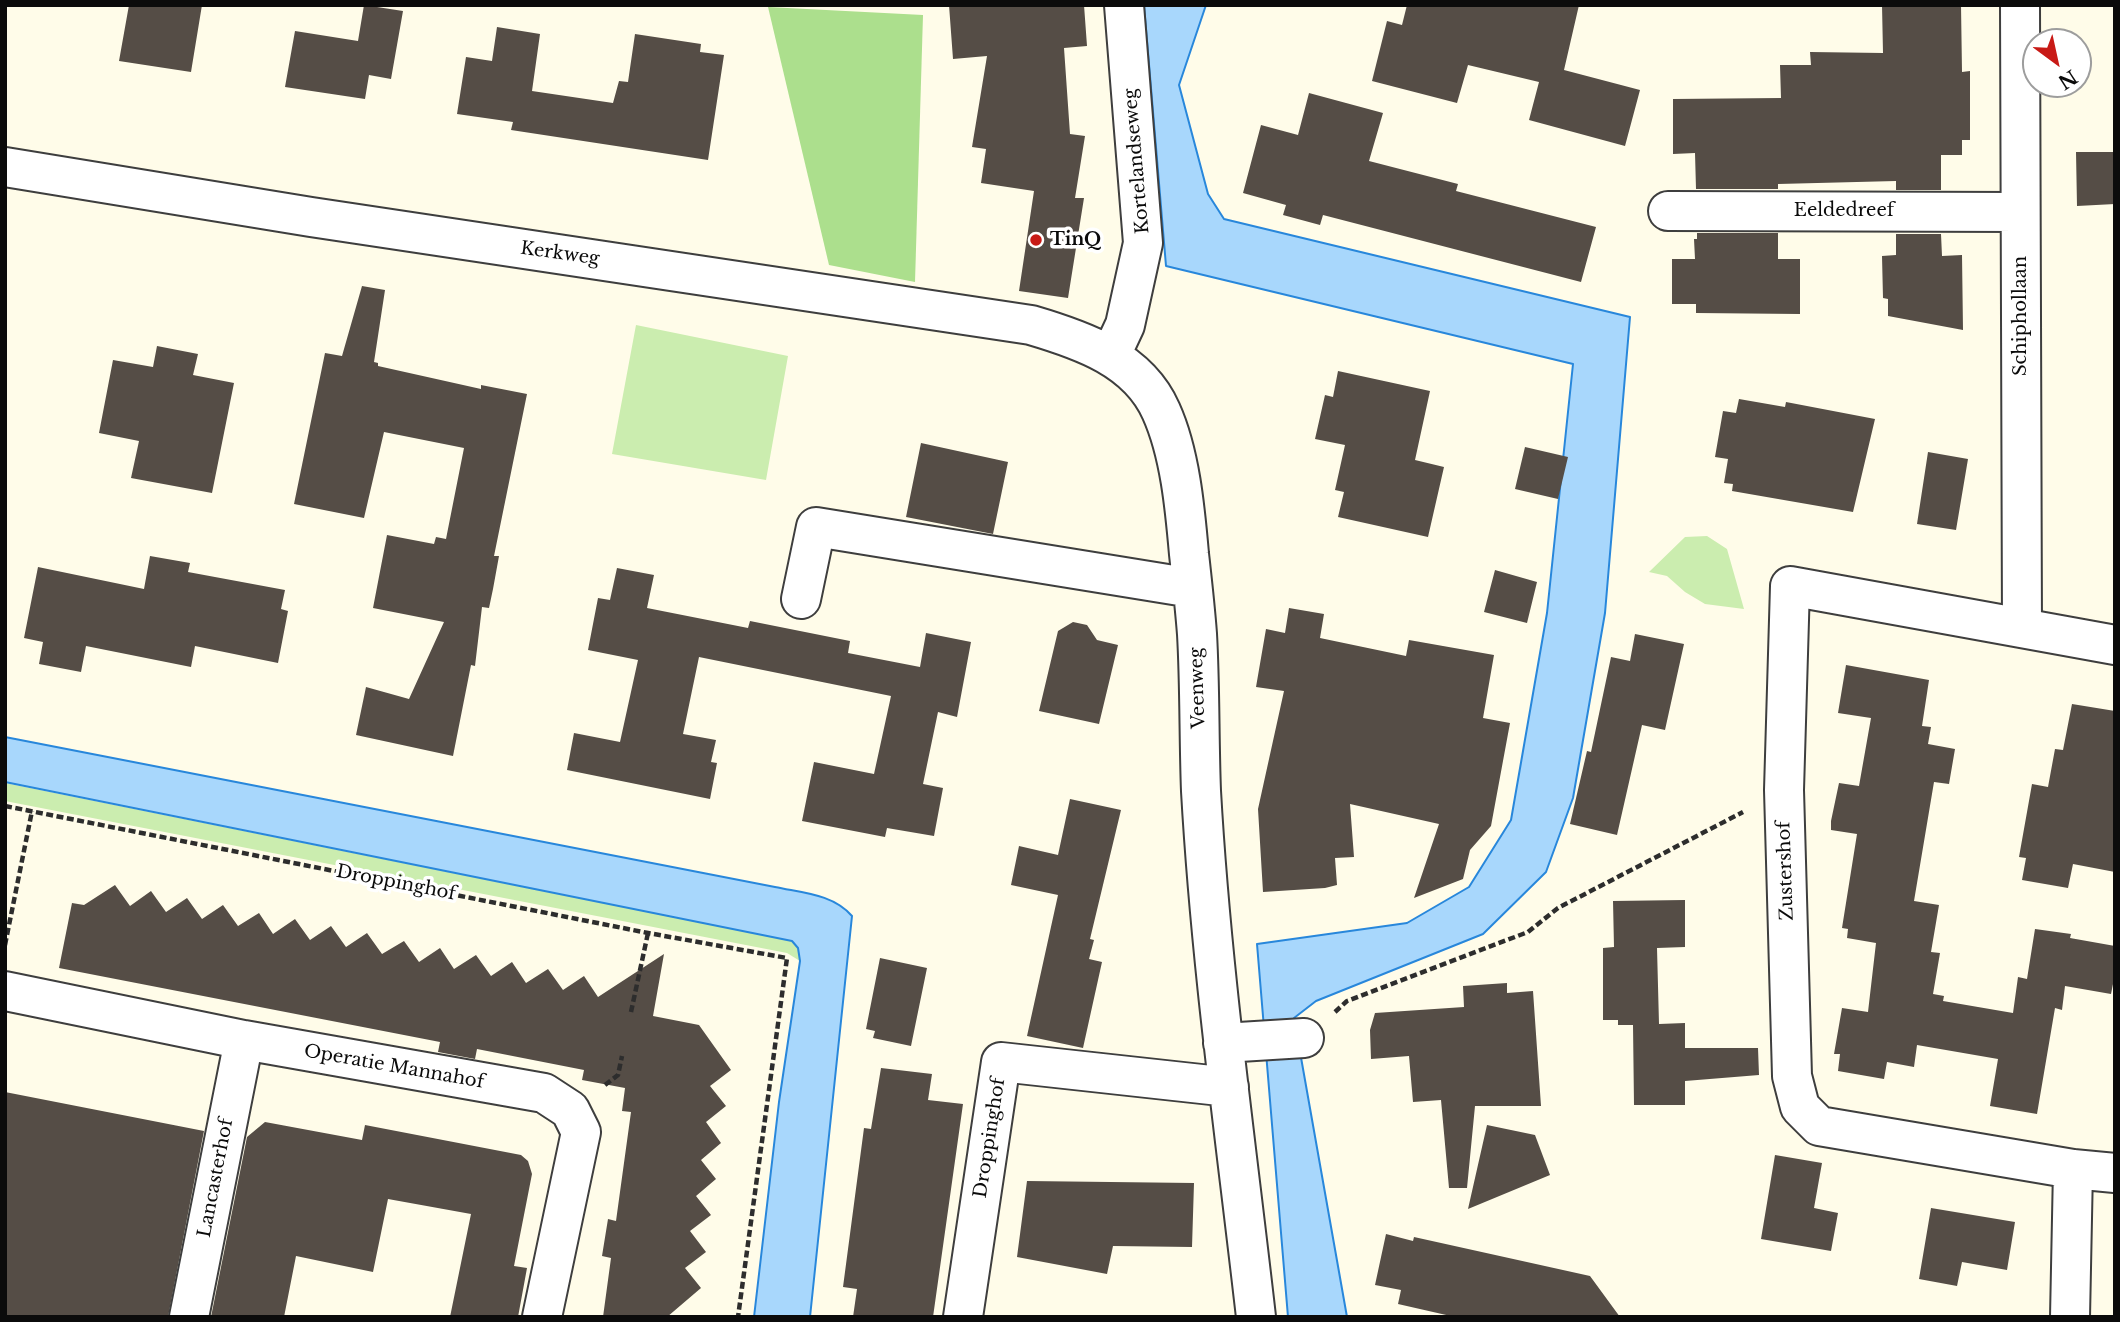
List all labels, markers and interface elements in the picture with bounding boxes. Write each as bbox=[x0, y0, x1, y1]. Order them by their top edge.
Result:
north arrow bbox=[2022, 28, 2092, 98]
text: N bbox=[2054, 65, 2081, 94]
street label: Kortelandseweg bbox=[1120, 87, 1154, 235]
street label: Eeldedreef bbox=[1794, 200, 1894, 222]
place label: TinQ bbox=[1050, 229, 1101, 251]
marker: TinQ bbox=[1028, 232, 1044, 248]
street label: Kerkweg bbox=[519, 238, 601, 270]
street label: Schiphollaan bbox=[2010, 256, 2032, 376]
street label: Veenweg bbox=[1186, 647, 1210, 729]
street label: Zustershof bbox=[1773, 821, 1799, 921]
street label: Droppinghof bbox=[334, 861, 458, 905]
street label: Operatie Mannahof bbox=[302, 1041, 486, 1093]
street label: Droppinghof bbox=[970, 1076, 1010, 1200]
street label: Lancasterhof bbox=[194, 1117, 238, 1239]

